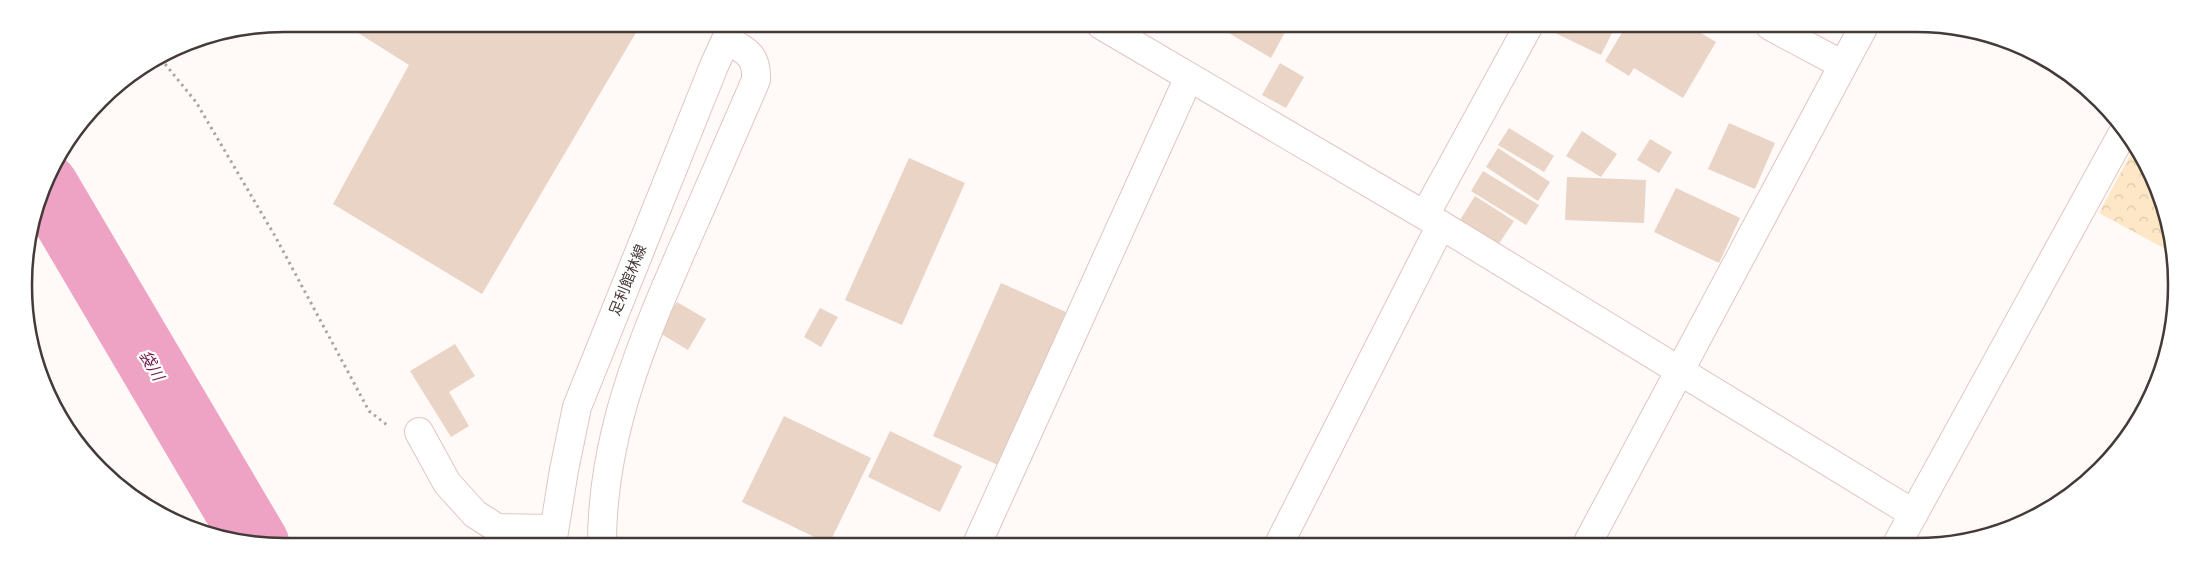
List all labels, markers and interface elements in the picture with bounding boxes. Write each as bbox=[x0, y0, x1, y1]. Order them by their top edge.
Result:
street label: 足利館林線 bbox=[606, 242, 650, 318]
water label: 袋川 bbox=[135, 347, 169, 386]

